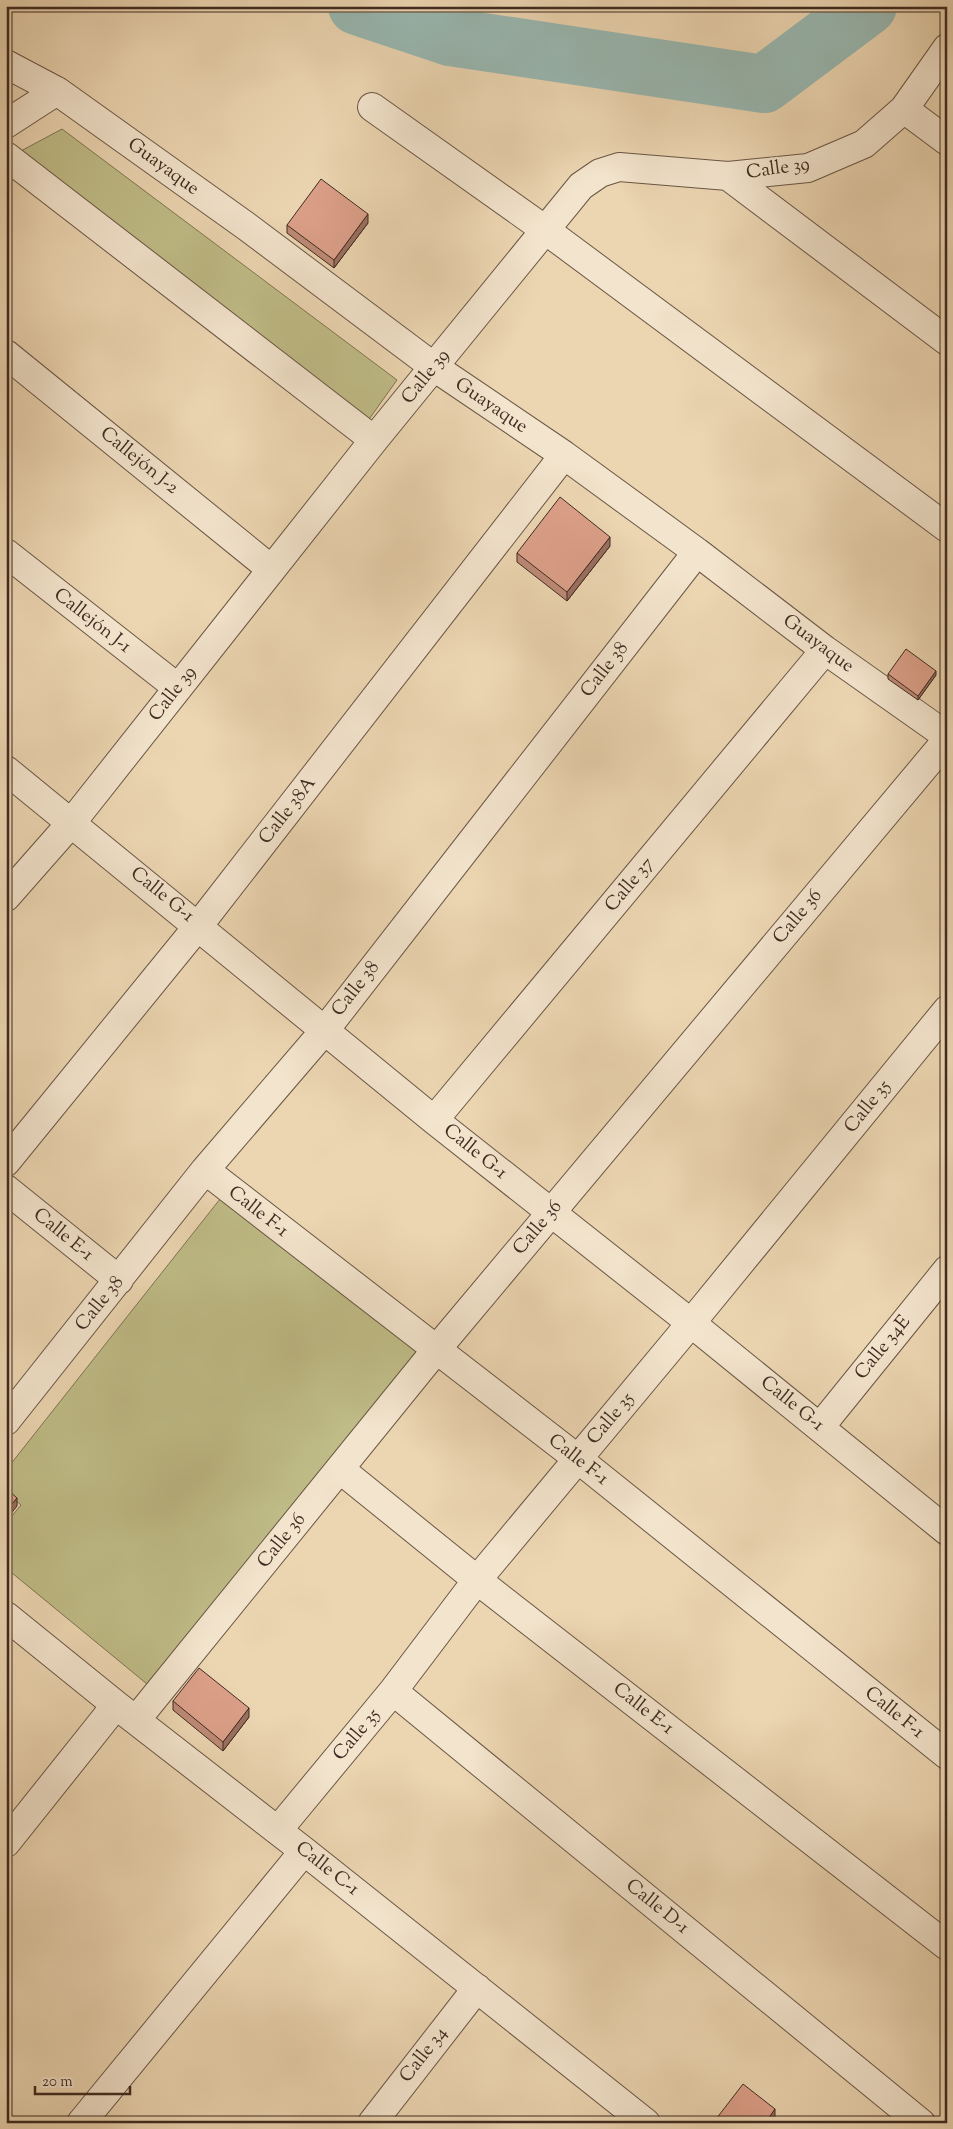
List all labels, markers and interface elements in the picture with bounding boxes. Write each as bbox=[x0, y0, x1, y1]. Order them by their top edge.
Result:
street label: Guayaque bbox=[121, 132, 205, 202]
street label: Calle 39 bbox=[745, 151, 811, 187]
street label: Calle 39 bbox=[395, 344, 457, 410]
street label: Guayaque bbox=[449, 372, 533, 441]
street label: Callejón J-2 bbox=[94, 421, 184, 501]
street label: Callejón J-1 bbox=[47, 582, 137, 660]
street label: Guayaque bbox=[777, 608, 859, 680]
street label: Calle 38 bbox=[575, 636, 635, 704]
street label: Calle 39 bbox=[143, 661, 203, 727]
street label: Calle 38A bbox=[253, 771, 323, 851]
street label: Calle 37 bbox=[599, 851, 661, 918]
street label: Calle G-1 bbox=[124, 861, 200, 930]
street label: Calle 36 bbox=[767, 884, 829, 950]
street label: Calle 38 bbox=[326, 955, 386, 1023]
street label: Calle 35 bbox=[838, 1074, 898, 1139]
street label: Calle G-1 bbox=[437, 1118, 513, 1187]
street label: Calle F-1 bbox=[222, 1180, 294, 1245]
street label: Calle 36 bbox=[507, 1195, 569, 1261]
street label: Calle E-1 bbox=[27, 1202, 100, 1268]
street label: Calle 38 bbox=[69, 1271, 131, 1337]
street label: Calle 34E bbox=[849, 1310, 918, 1386]
street label: Calle G-1 bbox=[754, 1370, 830, 1439]
street label: Calle 35 bbox=[581, 1386, 641, 1451]
street label: Calle F-1 bbox=[542, 1428, 614, 1493]
street label: Calle 36 bbox=[251, 1508, 313, 1574]
street label: Calle E-1 bbox=[607, 1676, 680, 1742]
street label: Calle F-1 bbox=[858, 1680, 930, 1746]
street label: Calle 35 bbox=[327, 1702, 387, 1767]
street label: Calle C-1 bbox=[289, 1835, 365, 1903]
street label: Calle D-1 bbox=[619, 1873, 695, 1941]
street label: Calle 34 bbox=[394, 2021, 455, 2089]
scale bar bbox=[35, 2064, 130, 2096]
text: 20 m bbox=[42, 2072, 73, 2093]

